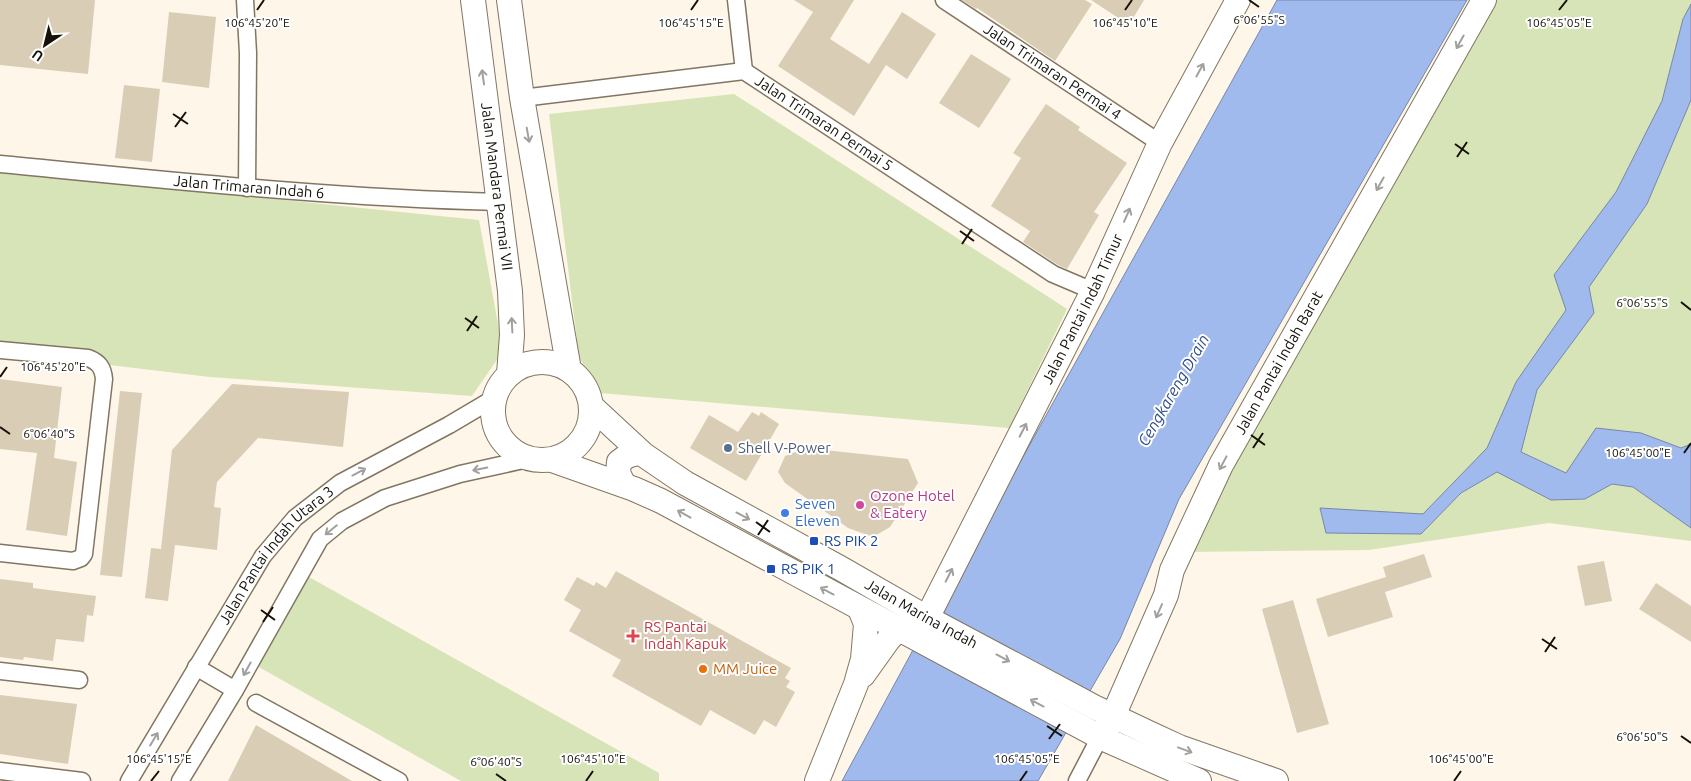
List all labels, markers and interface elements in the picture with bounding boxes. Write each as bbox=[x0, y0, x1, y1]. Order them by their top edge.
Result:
text: 6°06'55"S bbox=[1233, 13, 1285, 26]
text: 106°45'20"E bbox=[224, 16, 290, 29]
text: 106°45'15"E bbox=[658, 16, 724, 29]
text: 106°45'10"E bbox=[1092, 16, 1158, 29]
text: 106°45'05"E bbox=[1526, 16, 1592, 29]
north arrow bbox=[20, 20, 70, 70]
street label: Jalan Trimaran Permai 4 bbox=[981, 20, 1124, 123]
one-way arrow bbox=[1455, 35, 1465, 50]
text: U bbox=[29, 46, 46, 65]
one-way arrow bbox=[1195, 62, 1205, 77]
one-way arrow bbox=[477, 69, 487, 85]
street label: Jalan Trimaran Permai 5 bbox=[752, 72, 896, 174]
street label: Jalan Mandara Permai VII bbox=[478, 101, 516, 271]
one-way arrow bbox=[524, 126, 534, 142]
street label: Jalan Trimaran Indah 6 bbox=[173, 172, 325, 201]
one-way arrow bbox=[1375, 176, 1385, 191]
one-way arrow bbox=[1123, 208, 1133, 223]
street label: Jalan Pantai Indah Timur bbox=[1038, 231, 1126, 387]
street label: Jalan Pantai Indah Barat bbox=[1231, 288, 1326, 437]
text: 6°06'55"S bbox=[1616, 296, 1668, 309]
one-way arrow bbox=[507, 317, 516, 333]
water label: Cengkareng Drain bbox=[1134, 331, 1212, 449]
text: 106°45'20"E bbox=[20, 360, 86, 373]
one-way arrow bbox=[1019, 423, 1028, 438]
text: 6°06'40"S bbox=[23, 427, 75, 440]
place label: Shell V-Power bbox=[738, 439, 831, 456]
marker: Shell V-Power bbox=[722, 442, 734, 454]
text: 106°45'00"E bbox=[1605, 446, 1671, 459]
one-way arrow bbox=[1218, 455, 1228, 470]
one-way arrow bbox=[472, 465, 488, 474]
one-way arrow bbox=[352, 467, 367, 477]
street label: Jalan Pantai Indah Utara 3 bbox=[215, 482, 337, 627]
place label: Ozone Hotel & Eatery bbox=[870, 487, 955, 521]
place label: Seven Eleven bbox=[795, 495, 840, 529]
marker: Ozone Hotel & Eatery bbox=[854, 499, 866, 511]
marker: Seven Eleven bbox=[779, 507, 791, 519]
one-way arrow bbox=[678, 508, 692, 518]
one-way arrow bbox=[735, 512, 750, 521]
one-way arrow bbox=[325, 525, 338, 536]
place label: RS PIK 2 bbox=[824, 532, 879, 549]
marker: RS PIK 2 bbox=[808, 535, 820, 547]
place label: RS PIK 1 bbox=[781, 560, 836, 577]
marker: RS PIK 1 bbox=[765, 563, 777, 575]
one-way arrow bbox=[944, 567, 954, 582]
street label: Jalan Marina Indah bbox=[862, 575, 981, 651]
one-way arrow bbox=[820, 586, 835, 595]
one-way arrow bbox=[1153, 603, 1163, 618]
place label: RS Pantai Indah Kapuk bbox=[644, 618, 727, 652]
marker: RS Pantai Indah Kapuk bbox=[626, 629, 640, 643]
one-way arrow bbox=[995, 653, 1010, 663]
place label: MM Juice bbox=[713, 660, 777, 677]
one-way arrow bbox=[242, 661, 252, 676]
marker: MM Juice bbox=[697, 663, 709, 675]
one-way arrow bbox=[1030, 698, 1045, 708]
text: 6°06'50"S bbox=[1616, 730, 1668, 743]
one-way arrow bbox=[149, 733, 159, 747]
one-way arrow bbox=[1177, 746, 1193, 755]
text: 106°45'15"E bbox=[126, 752, 192, 765]
text: 106°45'10"E bbox=[560, 752, 626, 765]
text: 106°45'05"E bbox=[994, 752, 1060, 765]
text: 106°45'00"E bbox=[1428, 752, 1494, 765]
text: 6°06'40"S bbox=[470, 755, 522, 768]

